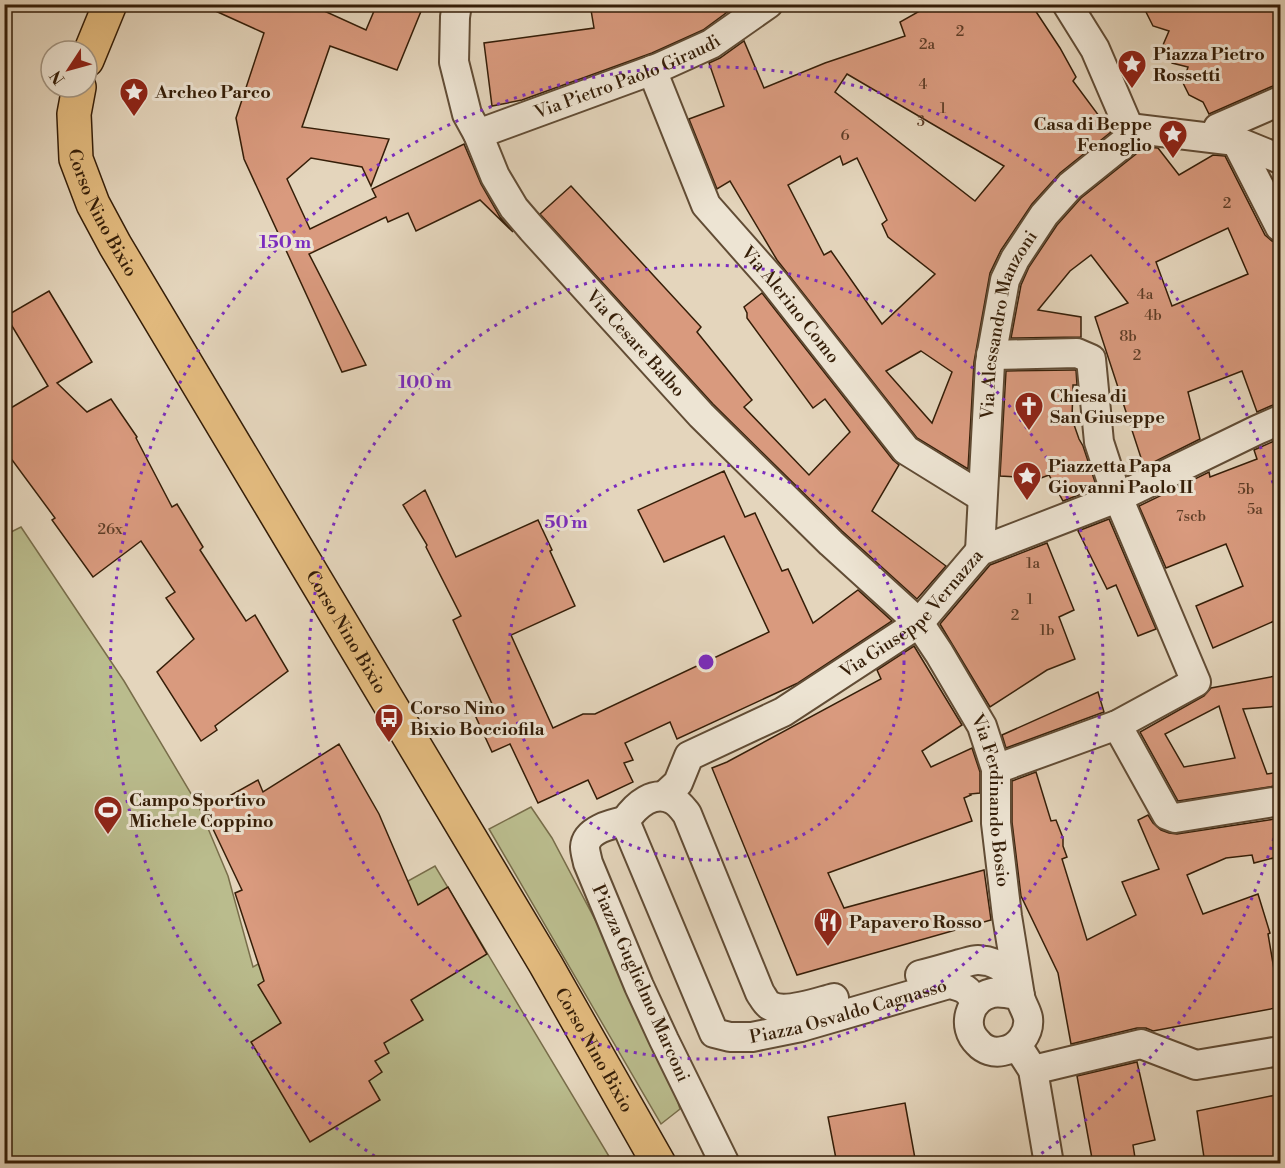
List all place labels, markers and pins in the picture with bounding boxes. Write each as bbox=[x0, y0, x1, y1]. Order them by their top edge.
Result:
place label: Piazza Pietro Rossetti bbox=[1153, 43, 1265, 87]
place icon: Piazza Pietro Rossetti bbox=[1116, 48, 1148, 90]
place icon: Archeo Parco bbox=[118, 76, 150, 118]
place label: Archeo Parco bbox=[154, 81, 271, 104]
place label: Casa di Beppe Fenoglio bbox=[1033, 113, 1152, 157]
place icon: Casa di Beppe Fenoglio bbox=[1157, 118, 1189, 160]
place label: Chiesa di San Giuseppe bbox=[1050, 385, 1165, 429]
church icon: Chiesa di San Giuseppe bbox=[1013, 390, 1045, 432]
place label: Piazzetta Papa Giovanni Paolo II bbox=[1048, 455, 1193, 499]
place icon: Piazzetta Papa Giovanni Paolo II bbox=[1011, 460, 1043, 502]
centre of rings bbox=[696, 652, 716, 672]
place label: Corso Nino Bixio Bocciofila bbox=[410, 697, 545, 741]
bus stop icon: Corso Nino Bixio Bocciofila bbox=[373, 702, 405, 744]
place label: Campo Sportivo Michele Coppino bbox=[129, 789, 274, 833]
sports icon: Campo Sportivo Michele Coppino bbox=[92, 794, 124, 836]
restaurant icon: Papavero Rosso bbox=[812, 906, 844, 948]
place label: Papavero Rosso bbox=[849, 911, 982, 934]

